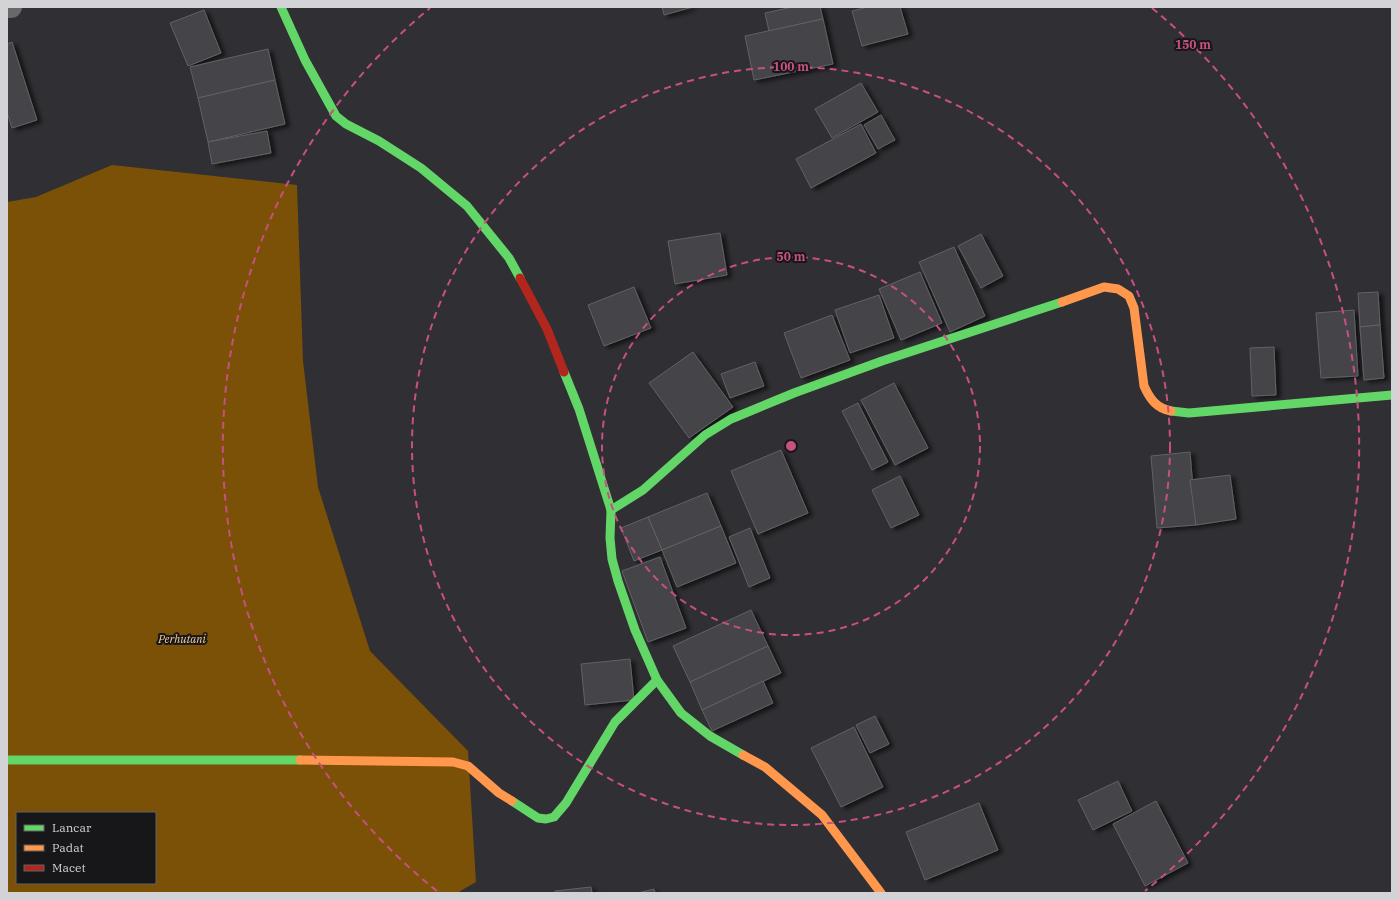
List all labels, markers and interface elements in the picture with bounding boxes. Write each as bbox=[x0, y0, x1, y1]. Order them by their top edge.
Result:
text: 150 m bbox=[1175, 37, 1211, 52]
text: 100 m bbox=[773, 59, 809, 74]
text: 50 m bbox=[777, 249, 806, 264]
centre of rings bbox=[784, 439, 798, 453]
park label: Perhutani bbox=[157, 632, 206, 646]
legend bbox=[16, 812, 156, 884]
text: Lancar bbox=[52, 820, 92, 835]
text: Padat bbox=[52, 840, 84, 855]
text: Macet bbox=[52, 860, 86, 875]

